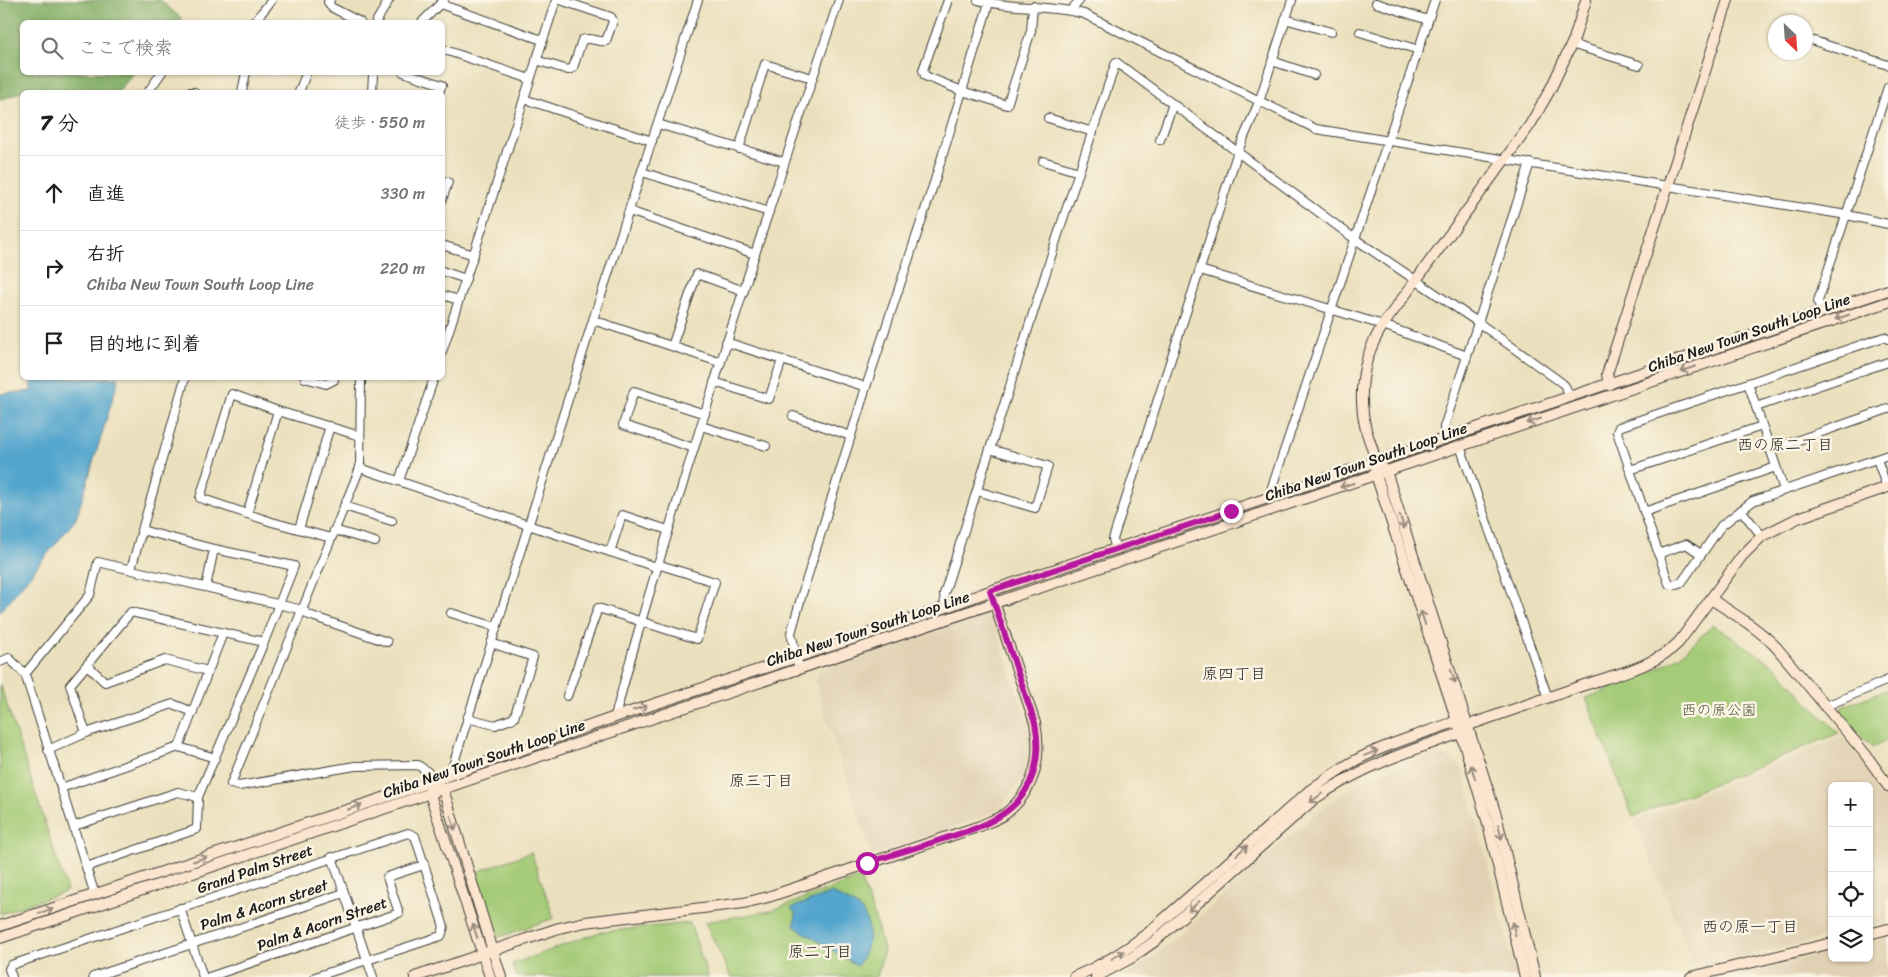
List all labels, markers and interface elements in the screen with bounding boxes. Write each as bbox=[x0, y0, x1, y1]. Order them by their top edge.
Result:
north arrow bbox=[1768, 15, 1813, 60]
search box bbox=[20, 20, 445, 75]
text: ここで検索 bbox=[78, 31, 173, 64]
icon: search bbox=[38, 34, 66, 62]
text: 7 分 bbox=[40, 104, 78, 142]
text: 徒歩 · 550 m bbox=[334, 108, 425, 137]
text: 直進 bbox=[87, 177, 125, 210]
icon: ahead bbox=[40, 179, 68, 207]
text: 330 m bbox=[381, 179, 425, 208]
text: 右折 bbox=[87, 237, 125, 270]
icon: right bbox=[40, 254, 68, 282]
text: 220 m bbox=[380, 254, 425, 283]
text: Chiba New Town South Loop Line bbox=[87, 270, 314, 299]
street label: Chiba New Town South Loop Line bbox=[1644, 286, 1854, 380]
one-way arrow bbox=[1834, 313, 1850, 323]
text: 目的地に到着 bbox=[87, 327, 201, 360]
icon: arrive bbox=[40, 329, 68, 357]
one-way arrow bbox=[1680, 365, 1696, 374]
street label: Chiba New Town South Loop Line bbox=[1261, 415, 1471, 509]
one-way arrow bbox=[1526, 417, 1542, 426]
district label: 西の原二丁目 bbox=[1737, 430, 1833, 459]
one-way arrow bbox=[1339, 480, 1355, 490]
route end bbox=[1220, 500, 1243, 523]
one-way arrow bbox=[1398, 513, 1407, 529]
street label: Chiba New Town South Loop Line bbox=[763, 584, 973, 674]
one-way arrow bbox=[1418, 610, 1427, 626]
district label: 原四丁目 bbox=[1202, 659, 1266, 688]
one-way arrow bbox=[1448, 668, 1458, 684]
park label: 西の原公園 bbox=[1681, 697, 1757, 723]
one-way arrow bbox=[632, 703, 648, 713]
street label: Chiba New Town South Loop Line bbox=[379, 712, 589, 806]
one-way arrow bbox=[1363, 748, 1378, 758]
one-way arrow bbox=[1467, 765, 1477, 781]
district label: 原三丁目 bbox=[729, 766, 793, 795]
map controls bbox=[1828, 782, 1873, 962]
button: + bbox=[1828, 782, 1873, 827]
one-way arrow bbox=[1310, 793, 1323, 804]
one-way arrow bbox=[346, 802, 362, 812]
one-way arrow bbox=[449, 814, 459, 830]
one-way arrow bbox=[1496, 823, 1505, 839]
button: − bbox=[1828, 827, 1873, 872]
street label: Grand Palm Street bbox=[193, 837, 317, 901]
one-way arrow bbox=[1235, 844, 1248, 856]
route start bbox=[856, 852, 879, 875]
one-way arrow bbox=[192, 854, 208, 863]
street label: Palm & Acorn street bbox=[197, 872, 332, 938]
button: locate bbox=[1828, 872, 1873, 917]
street label: Palm & Acorn Street bbox=[253, 889, 391, 958]
one-way arrow bbox=[1188, 900, 1201, 911]
one-way arrow bbox=[38, 905, 54, 915]
district label: 西の原一丁目 bbox=[1702, 912, 1798, 941]
button: layers bbox=[1828, 917, 1873, 962]
one-way arrow bbox=[1509, 922, 1518, 938]
one-way arrow bbox=[469, 923, 479, 939]
district label: 原二丁目 bbox=[788, 937, 852, 966]
one-way arrow bbox=[1110, 949, 1124, 959]

